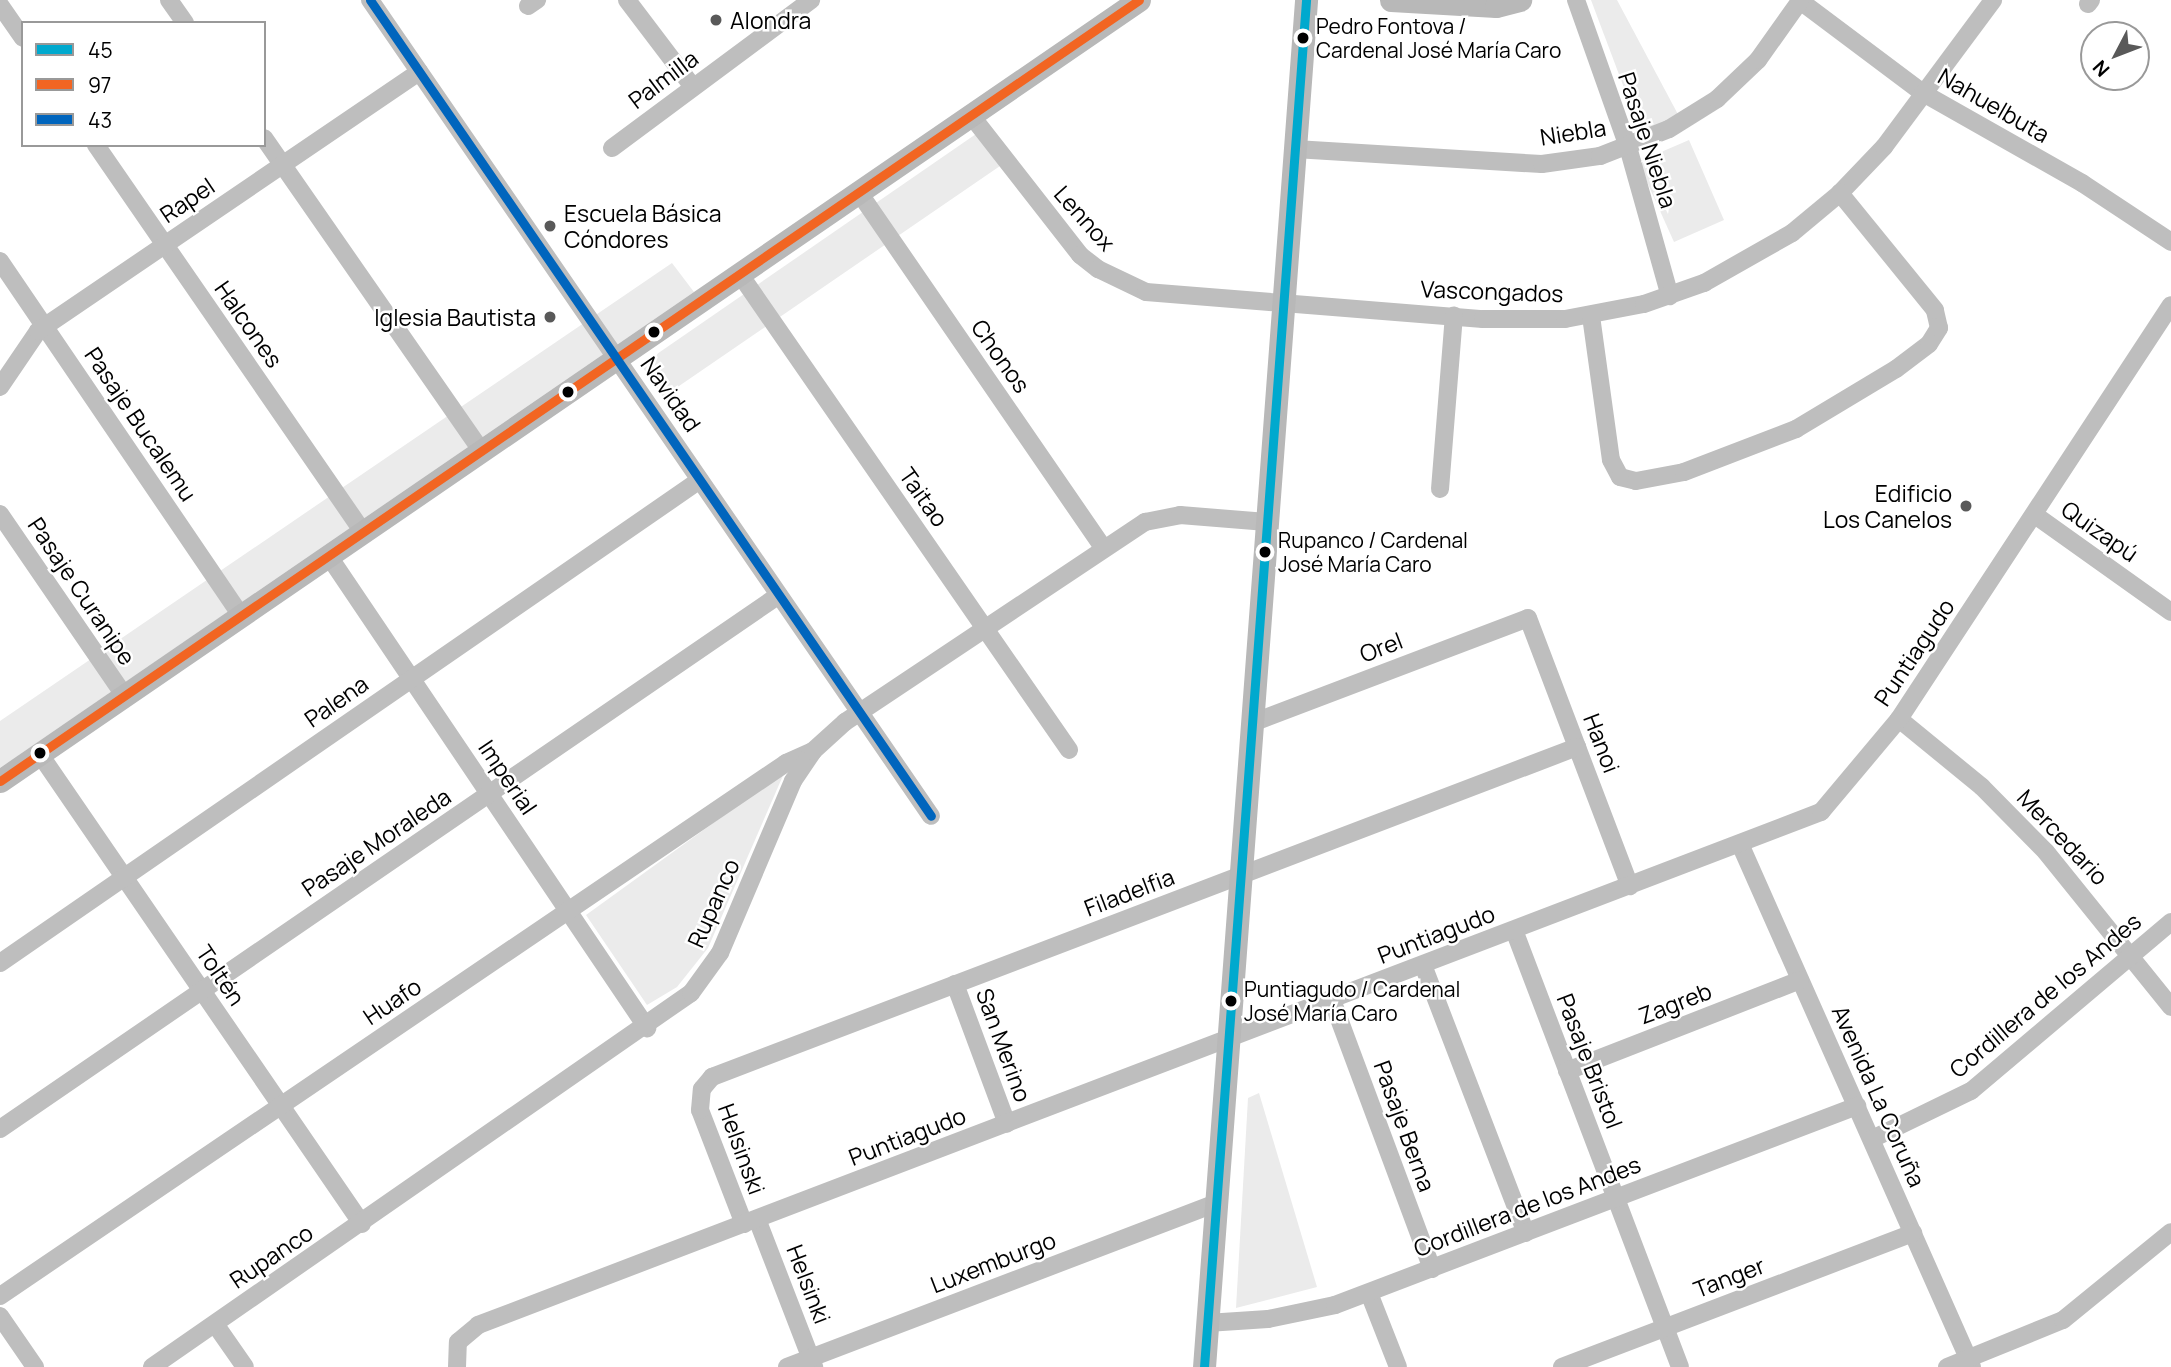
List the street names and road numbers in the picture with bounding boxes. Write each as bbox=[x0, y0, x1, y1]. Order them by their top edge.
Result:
street label: Palmilla bbox=[623, 44, 703, 114]
street label: Nahuelbuta bbox=[1933, 62, 2055, 148]
street label: Pasaje Niebla bbox=[1613, 69, 1683, 211]
street label: Niebla bbox=[1538, 113, 1608, 151]
street label: Rapel bbox=[155, 172, 219, 228]
street label: Lennox bbox=[1049, 180, 1121, 256]
street label: Vascongados bbox=[1420, 275, 1564, 307]
street label: Halcones bbox=[209, 276, 289, 372]
street label: Chonos bbox=[966, 314, 1036, 398]
street label: Pasaje Bucalemu bbox=[79, 342, 203, 506]
street label: Navidad bbox=[635, 351, 707, 437]
street label: Taitao bbox=[894, 462, 954, 532]
street label: Quizapú bbox=[2056, 495, 2144, 567]
street label: Pasaje Curanipe bbox=[23, 512, 141, 670]
street label: Puntiagudo bbox=[1868, 593, 1960, 711]
street label: Orel bbox=[1356, 626, 1406, 668]
street label: Palena bbox=[299, 669, 373, 733]
street label: Hanoi bbox=[1578, 710, 1626, 776]
street label: Imperial bbox=[473, 735, 543, 819]
street label: Pasaje Moraleda bbox=[296, 782, 456, 902]
street label: Mercedario bbox=[2012, 784, 2114, 890]
street label: Rupanco bbox=[681, 854, 745, 952]
street label: Filadelfia bbox=[1080, 862, 1178, 922]
street label: Puntiagudo bbox=[1374, 899, 1498, 969]
street label: Cordillera de los Andes bbox=[1944, 907, 2146, 1083]
street label: Toltén bbox=[191, 940, 251, 1010]
street label: Huafo bbox=[358, 972, 426, 1030]
street label: Zagreb bbox=[1635, 977, 1715, 1029]
street label: San Merino bbox=[971, 984, 1037, 1106]
street label: Pasaje Bristol bbox=[1552, 990, 1628, 1132]
street label: Avenida La Coruña bbox=[1827, 1001, 1931, 1191]
street label: Pasaje Berna bbox=[1369, 1057, 1441, 1195]
street label: Helsinski bbox=[713, 1100, 771, 1198]
street label: Puntiagudo bbox=[845, 1101, 969, 1171]
street label: Cordillera de los Andes bbox=[1410, 1150, 1644, 1262]
street label: Rupanco bbox=[224, 1218, 318, 1294]
street label: Luxemburgo bbox=[926, 1225, 1060, 1299]
street label: Helsinki bbox=[781, 1241, 837, 1327]
street label: Tanger bbox=[1690, 1251, 1768, 1303]

